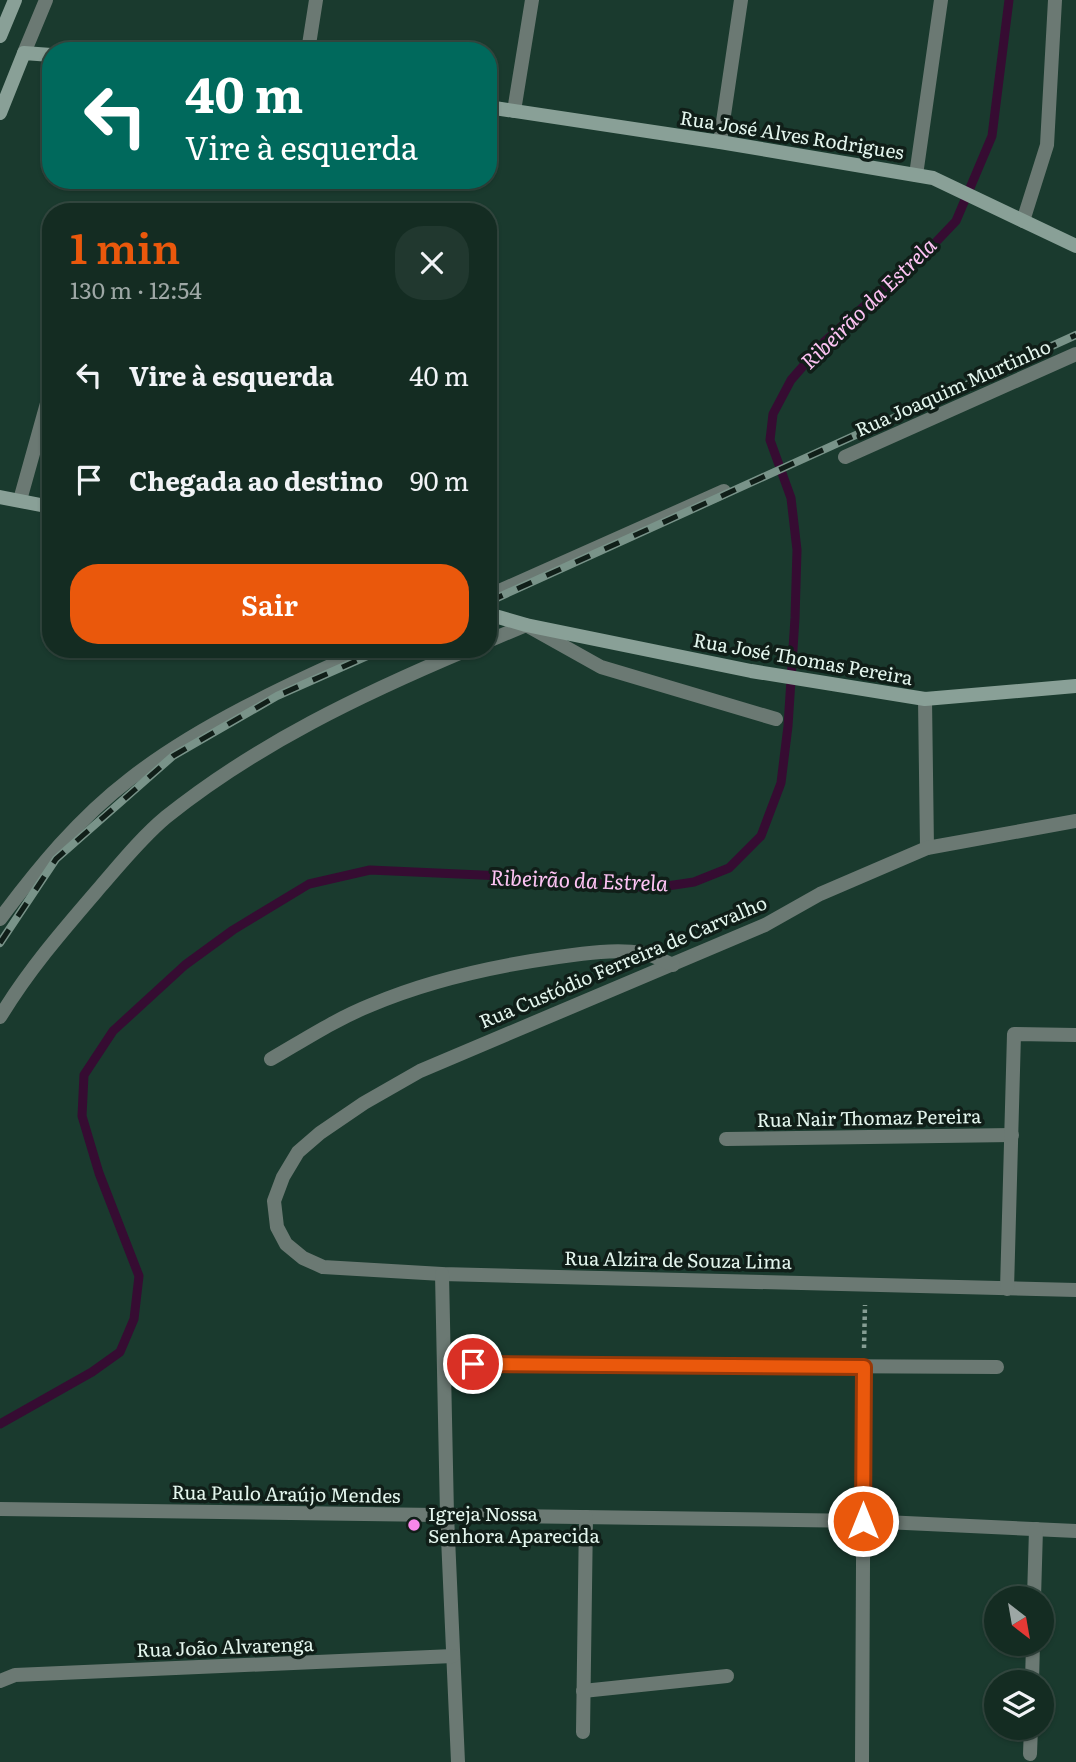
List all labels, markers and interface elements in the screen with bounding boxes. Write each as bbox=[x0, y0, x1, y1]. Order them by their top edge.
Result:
text: 40 m bbox=[185, 55, 303, 128]
icon: left bbox=[70, 70, 161, 161]
street label: Rua José Alves Rodrigues bbox=[678, 102, 907, 166]
text: Vire à esquerda bbox=[185, 122, 418, 170]
text: 1 min bbox=[70, 215, 180, 277]
button: close bbox=[395, 226, 469, 300]
water label: Ribeirão da Estrela bbox=[792, 229, 942, 375]
text: 130 m · 12:54 bbox=[70, 272, 202, 306]
street label: Rua Joaquim Murtinho bbox=[850, 331, 1055, 443]
text: Vire à esquerda bbox=[129, 355, 334, 394]
text: 40 m bbox=[409, 355, 469, 394]
icon: left bbox=[70, 356, 108, 394]
text: Chegada ao destino bbox=[129, 460, 383, 499]
text: 90 m bbox=[410, 460, 469, 499]
icon: arrive bbox=[70, 461, 108, 499]
button: Sair bbox=[70, 564, 469, 644]
street label: Rua José Thomas Pereira bbox=[691, 625, 916, 691]
water label: Ribeirão da Estrela bbox=[490, 860, 669, 897]
street label: Rua Custódio Ferreira de Carvalho bbox=[474, 888, 771, 1035]
street label: Rua Nair Thomaz Pereira bbox=[756, 1101, 982, 1133]
street label: Rua Alzira de Souza Lima bbox=[564, 1243, 793, 1275]
pin bbox=[443, 1334, 503, 1394]
icon: arrive bbox=[454, 1345, 492, 1383]
street label: Rua Paulo Araújo Mendes bbox=[171, 1477, 401, 1509]
position arrow bbox=[826, 1484, 900, 1558]
place label: Igreja Nossa Senhora Aparecida bbox=[428, 1499, 601, 1549]
marker: Igreja Nossa Senhora Aparecida bbox=[406, 1517, 422, 1533]
north arrow bbox=[984, 1586, 1054, 1656]
map controls bbox=[984, 1586, 1054, 1740]
street label: Rua João Alvarenga bbox=[136, 1629, 315, 1663]
button: layers bbox=[984, 1670, 1054, 1740]

